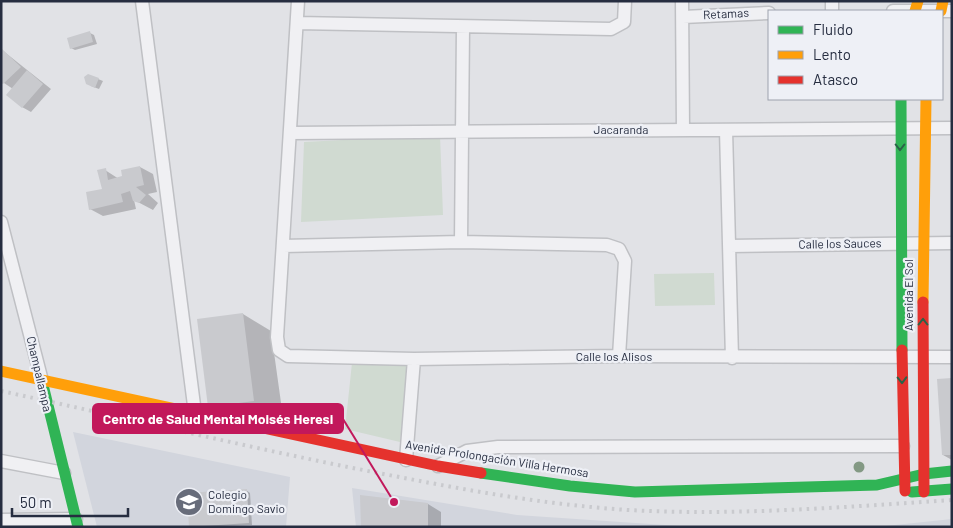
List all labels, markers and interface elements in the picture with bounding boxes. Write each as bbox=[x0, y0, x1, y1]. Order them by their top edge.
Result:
street label: Retamas bbox=[703, 5, 749, 21]
legend bbox=[768, 10, 943, 100]
text: Fluido bbox=[813, 20, 853, 38]
text: Lento bbox=[813, 45, 851, 63]
text: Atasco bbox=[813, 70, 858, 88]
street label: Jacaranda bbox=[594, 122, 648, 136]
one-way arrow bbox=[895, 144, 905, 152]
street label: Calle los Sauces bbox=[798, 235, 882, 251]
street label: Avenida El Sol bbox=[901, 259, 915, 331]
one-way arrow bbox=[918, 318, 928, 326]
street label: Champallampa bbox=[25, 335, 55, 413]
street label: Calle los Alisos bbox=[576, 349, 652, 363]
one-way arrow bbox=[897, 376, 907, 384]
callout: Centro de Salud Mental Moisés Heresi bbox=[93, 404, 343, 433]
text: Centro de Salud Mental Moisés Heresi bbox=[103, 410, 333, 427]
street label: Avenida Prolongación Villa Hermosa bbox=[404, 437, 590, 479]
scale bar bbox=[12, 486, 129, 518]
school or university icon: Colegio Domingo Savio bbox=[174, 487, 204, 517]
place label: Colegio Domingo Savio bbox=[208, 487, 285, 515]
text: 50 m bbox=[20, 493, 52, 511]

